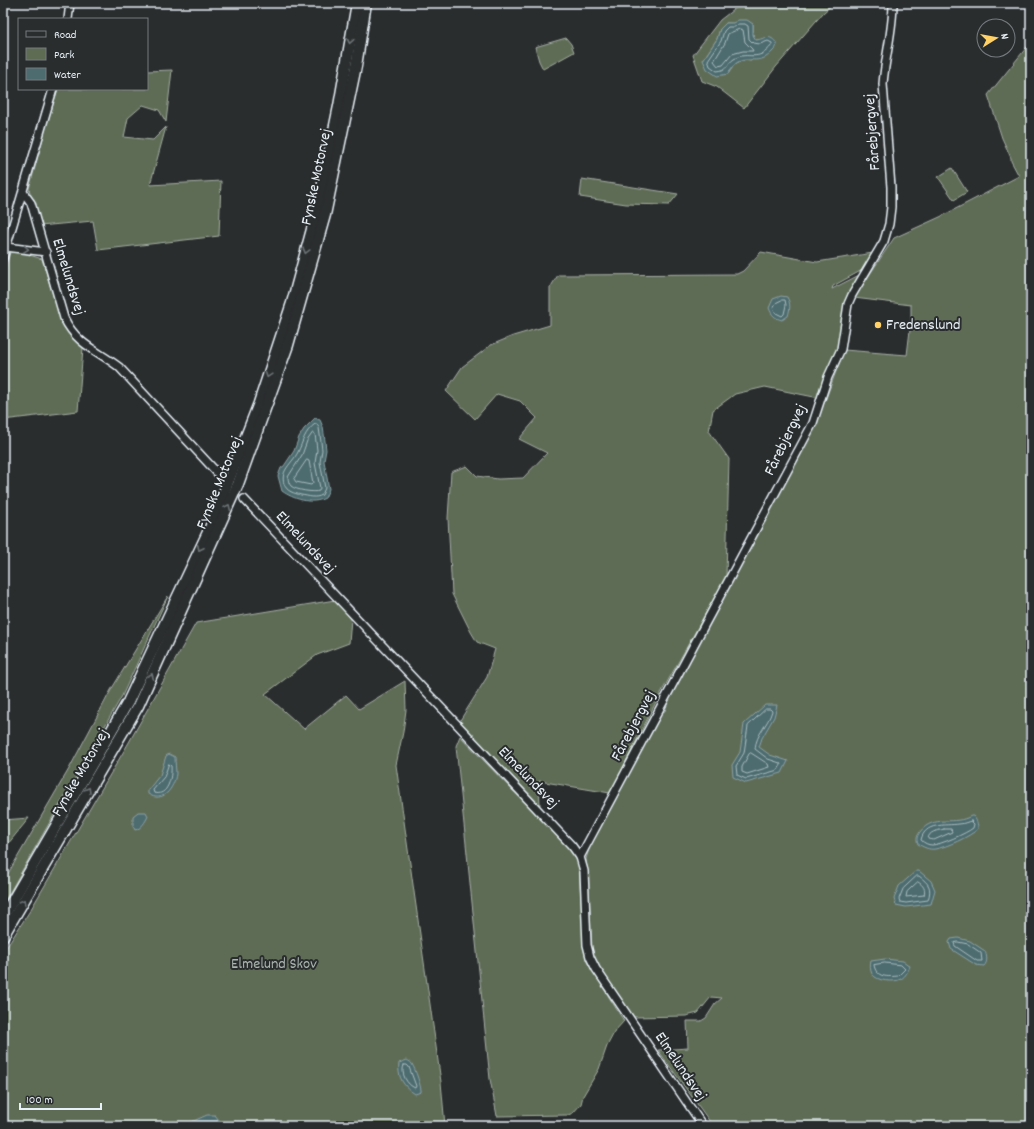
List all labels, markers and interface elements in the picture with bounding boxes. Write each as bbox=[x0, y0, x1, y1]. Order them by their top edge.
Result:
legend bbox=[18, 18, 148, 90]
north arrow bbox=[976, 18, 1016, 58]
text: Road bbox=[54, 27, 76, 44]
text: N bbox=[995, 32, 1012, 41]
one-way arrow bbox=[346, 38, 355, 45]
text: Park bbox=[54, 47, 75, 64]
text: Water bbox=[54, 67, 81, 84]
street label: Fårebjergvej bbox=[859, 93, 887, 171]
street label: Fynske Motorvej bbox=[296, 126, 338, 228]
street label: Elmelundsvej bbox=[45, 236, 91, 318]
one-way arrow bbox=[23, 244, 29, 253]
one-way arrow bbox=[302, 247, 311, 254]
place label: Fredenslund bbox=[886, 314, 960, 337]
marker: Fredenslund bbox=[873, 320, 883, 330]
one-way arrow bbox=[265, 371, 273, 378]
street label: Fårebjergvej bbox=[759, 400, 813, 480]
street label: Fynske Motorvej bbox=[191, 433, 249, 533]
one-way arrow bbox=[223, 503, 231, 511]
street label: Elmelundsvej bbox=[270, 506, 340, 580]
one-way arrow bbox=[197, 544, 205, 551]
one-way arrow bbox=[146, 673, 154, 681]
street label: Fårebjergvej bbox=[606, 687, 662, 765]
street label: Fynske Motorvej bbox=[46, 725, 116, 821]
street label: Elmelundsvej bbox=[492, 741, 564, 815]
one-way arrow bbox=[84, 787, 91, 794]
one-way arrow bbox=[18, 899, 25, 906]
park label: Elmelund Skov bbox=[231, 953, 317, 976]
street label: Elmelundsvej bbox=[648, 1028, 712, 1106]
scale bar bbox=[20, 1085, 101, 1111]
text: 100 m bbox=[26, 1092, 53, 1109]

